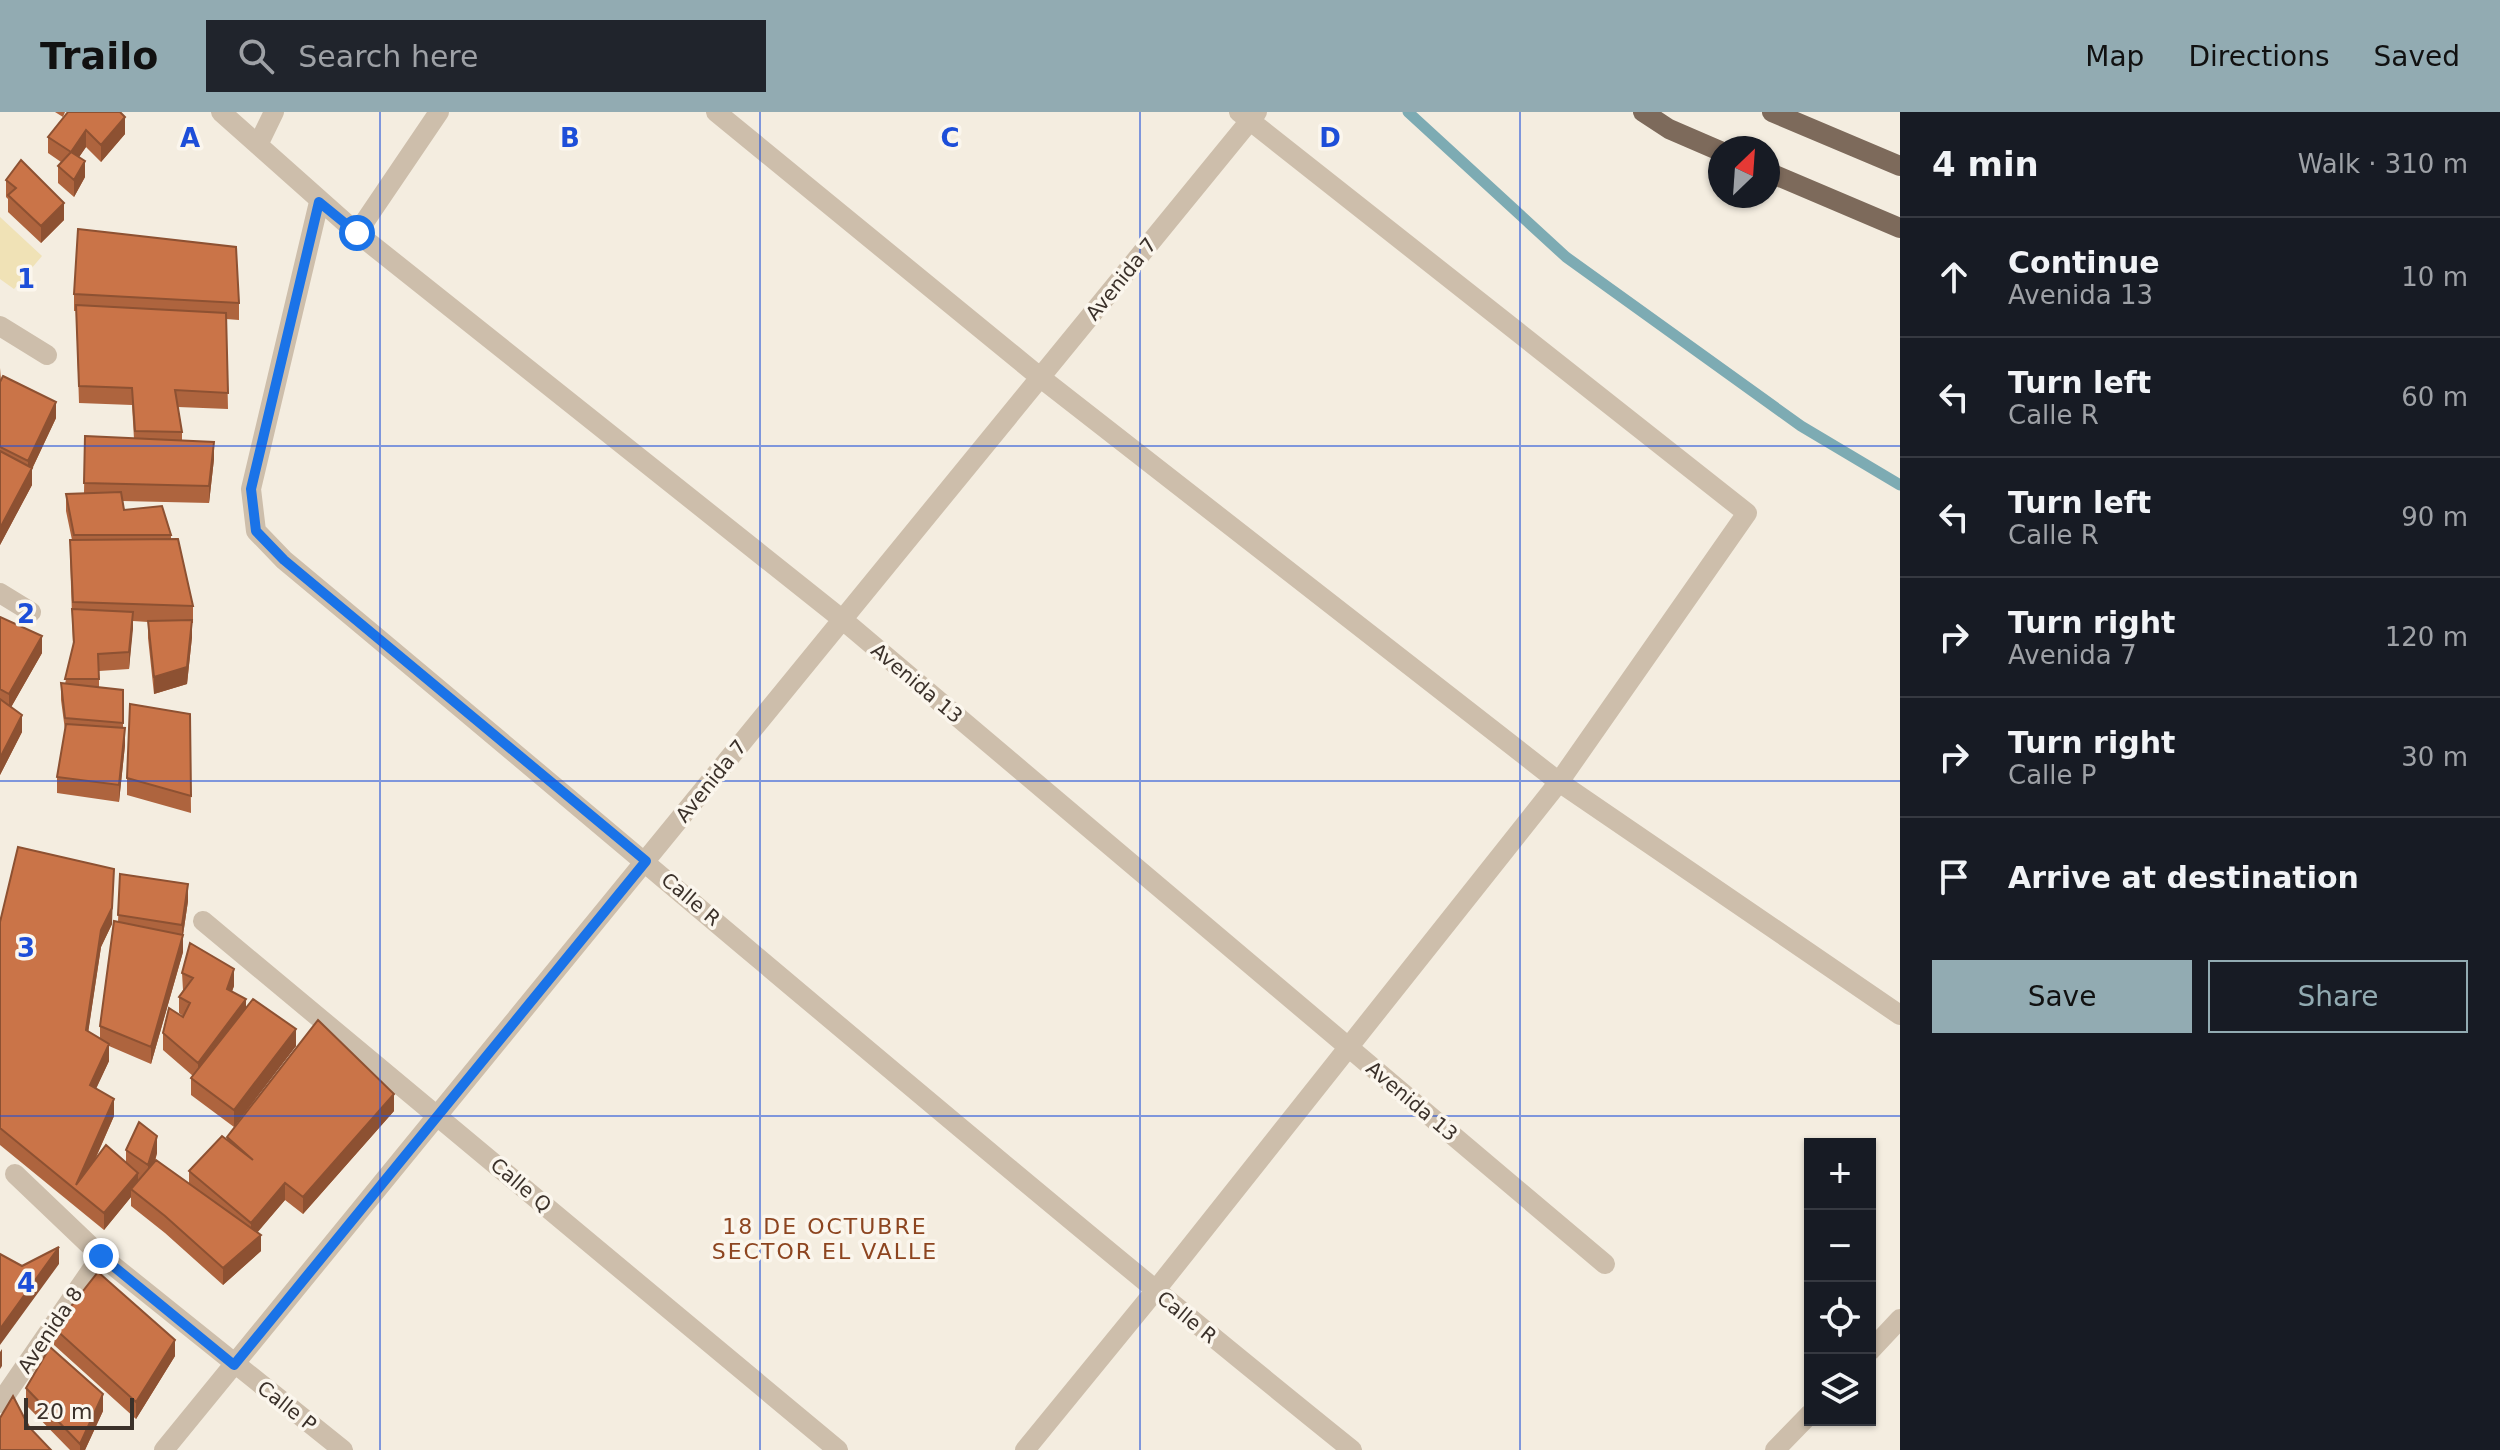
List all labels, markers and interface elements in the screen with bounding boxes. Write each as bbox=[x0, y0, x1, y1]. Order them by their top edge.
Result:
search box bbox=[206, 20, 766, 92]
text: Trailo bbox=[40, 34, 158, 78]
icon: search bbox=[234, 34, 278, 78]
text: Search here bbox=[298, 39, 479, 74]
text: Map bbox=[2085, 40, 2144, 73]
text: Directions bbox=[2188, 40, 2329, 73]
text: Saved bbox=[2373, 40, 2460, 73]
text: A bbox=[180, 123, 200, 153]
text: B bbox=[560, 123, 580, 153]
text: C bbox=[940, 123, 960, 153]
text: D bbox=[1319, 123, 1341, 153]
north arrow bbox=[1708, 136, 1780, 208]
text: 4 min bbox=[1932, 144, 2039, 184]
text: Walk · 310 m bbox=[2298, 149, 2468, 179]
route start bbox=[339, 215, 375, 251]
street label: Avenida 7 bbox=[1081, 233, 1161, 325]
text: Continue bbox=[2008, 245, 2160, 280]
icon: ahead bbox=[1932, 255, 1976, 299]
text: 10 m bbox=[2401, 262, 2468, 292]
text: 1 bbox=[17, 264, 35, 294]
text: Avenida 13 bbox=[2008, 280, 2153, 310]
text: Turn left bbox=[2008, 365, 2151, 400]
icon: left bbox=[1932, 375, 1976, 419]
text: 60 m bbox=[2401, 382, 2468, 412]
text: Calle R bbox=[2008, 400, 2099, 430]
text: Turn left bbox=[2008, 485, 2151, 520]
icon: left bbox=[1932, 495, 1976, 539]
text: 90 m bbox=[2401, 502, 2468, 532]
text: Calle R bbox=[2008, 520, 2099, 550]
text: 2 bbox=[17, 599, 35, 629]
text: Turn right bbox=[2008, 605, 2175, 640]
icon: right bbox=[1932, 615, 1976, 659]
text: 120 m bbox=[2385, 622, 2468, 652]
street label: Avenida 13 bbox=[867, 638, 967, 728]
text: Avenida 7 bbox=[2008, 640, 2137, 670]
text: Turn right bbox=[2008, 725, 2175, 760]
street label: Avenida 7 bbox=[671, 735, 751, 827]
icon: right bbox=[1932, 735, 1976, 779]
text: 30 m bbox=[2401, 742, 2468, 772]
text: Calle P bbox=[2008, 760, 2096, 790]
icon: arrive bbox=[1932, 855, 1976, 899]
text: Arrive at destination bbox=[2008, 860, 2359, 895]
street label: Calle R bbox=[657, 867, 726, 931]
text: 3 bbox=[17, 933, 35, 963]
button: Save bbox=[1932, 960, 2192, 1033]
button: Share bbox=[2208, 960, 2468, 1033]
street label: Avenida 13 bbox=[1362, 1056, 1462, 1146]
map controls bbox=[1804, 1138, 1876, 1426]
button: + bbox=[1804, 1138, 1876, 1210]
street label: Calle Q bbox=[486, 1153, 556, 1217]
button: − bbox=[1804, 1210, 1876, 1282]
district label: 18 DE OCTUBRE SECTOR EL VALLE bbox=[712, 1214, 938, 1264]
route end bbox=[83, 1238, 119, 1274]
text: 4 bbox=[17, 1268, 35, 1298]
street label: Avenida 8 bbox=[12, 1282, 88, 1378]
button: locate bbox=[1804, 1282, 1876, 1354]
street label: Calle R bbox=[1152, 1286, 1222, 1348]
button: layers bbox=[1804, 1354, 1876, 1426]
street label: Calle P bbox=[253, 1376, 321, 1436]
scale bar bbox=[24, 1394, 134, 1430]
text: 20 m bbox=[36, 1399, 92, 1424]

